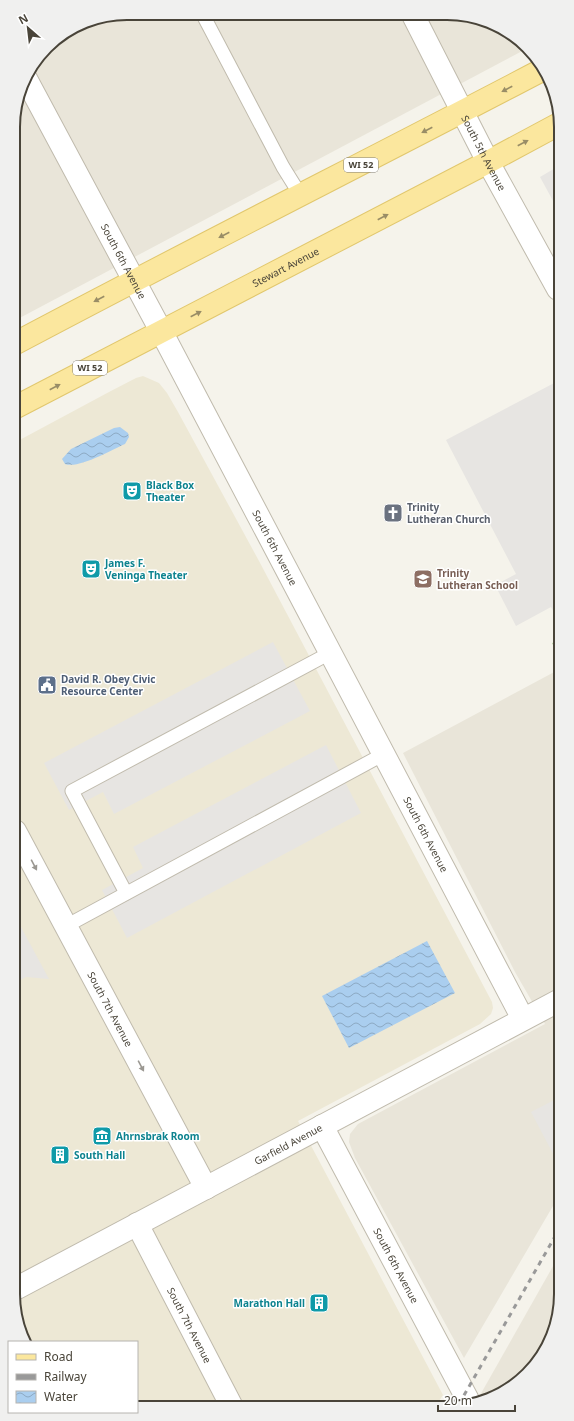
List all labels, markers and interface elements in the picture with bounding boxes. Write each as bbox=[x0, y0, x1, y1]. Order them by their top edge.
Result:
north arrow bbox=[8, 8, 48, 48]
text: N bbox=[16, 10, 31, 27]
one-way arrow bbox=[501, 85, 513, 92]
street label: South 5th Avenue bbox=[458, 113, 510, 193]
one-way arrow bbox=[422, 127, 433, 133]
one-way arrow bbox=[517, 140, 528, 147]
road number: WI 52 bbox=[344, 158, 378, 172]
one-way arrow bbox=[377, 214, 389, 220]
street label: South 6th Avenue bbox=[98, 221, 150, 302]
one-way arrow bbox=[219, 231, 230, 238]
street label: Stewart Avenue bbox=[250, 244, 322, 290]
one-way arrow bbox=[94, 295, 105, 302]
one-way arrow bbox=[190, 311, 202, 317]
road number: WI 52 bbox=[73, 361, 107, 375]
one-way arrow bbox=[49, 384, 60, 390]
place label: Black Box Theater bbox=[146, 478, 194, 504]
theatre icon: Black Box Theater bbox=[121, 480, 143, 502]
place label: Trinity Lutheran Church bbox=[407, 500, 491, 526]
church icon: Trinity Lutheran Church bbox=[382, 502, 404, 524]
street label: South 6th Avenue bbox=[249, 508, 301, 588]
place label: James F. Veninga Theater bbox=[104, 556, 188, 582]
theatre icon: James F. Veninga Theater bbox=[80, 558, 102, 580]
place label: Trinity Lutheran School bbox=[437, 566, 518, 592]
school or university icon: Trinity Lutheran School bbox=[412, 568, 434, 590]
place label: David R. Obey Civic Resource Center bbox=[61, 672, 155, 698]
public building icon: David R. Obey Civic Resource Center bbox=[36, 674, 58, 696]
street label: South 6th Avenue bbox=[400, 794, 452, 875]
one-way arrow bbox=[30, 859, 37, 871]
street label: South 7th Avenue bbox=[84, 969, 136, 1050]
one-way arrow bbox=[138, 1060, 144, 1072]
street label: Garfield Avenue bbox=[252, 1120, 325, 1168]
museum icon: Ahrnsbrak Room bbox=[91, 1125, 113, 1147]
place label: Ahrnsbrak Room bbox=[116, 1129, 200, 1143]
building icon: South Hall bbox=[49, 1144, 71, 1166]
place label: South Hall bbox=[74, 1148, 125, 1162]
street label: South 6th Avenue bbox=[370, 1225, 422, 1306]
street label: South 7th Avenue bbox=[164, 1285, 215, 1366]
building icon: Marathon Hall bbox=[308, 1292, 330, 1314]
place label: Marathon Hall bbox=[234, 1296, 305, 1310]
legend bbox=[8, 1341, 138, 1413]
text: Road bbox=[44, 1348, 73, 1365]
text: Railway bbox=[44, 1368, 88, 1385]
scale bar bbox=[438, 1387, 515, 1413]
text: Water bbox=[44, 1388, 78, 1405]
text: 20 m bbox=[444, 1392, 472, 1409]

